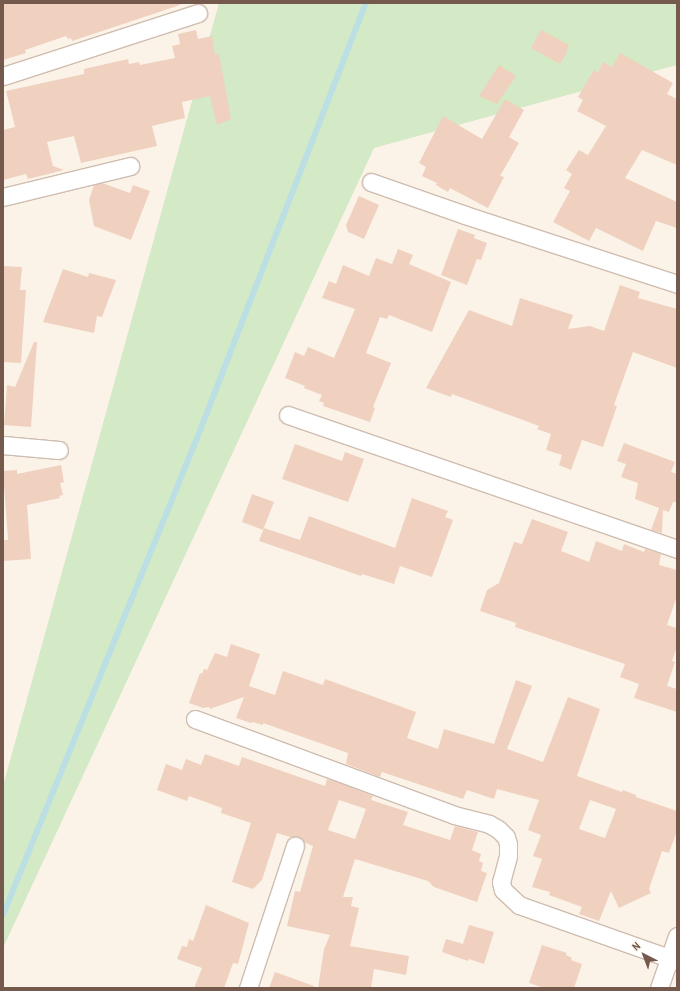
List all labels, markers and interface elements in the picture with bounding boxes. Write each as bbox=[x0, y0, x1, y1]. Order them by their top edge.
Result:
north arrow bbox=[624, 935, 664, 975]
text: N bbox=[629, 939, 643, 953]

